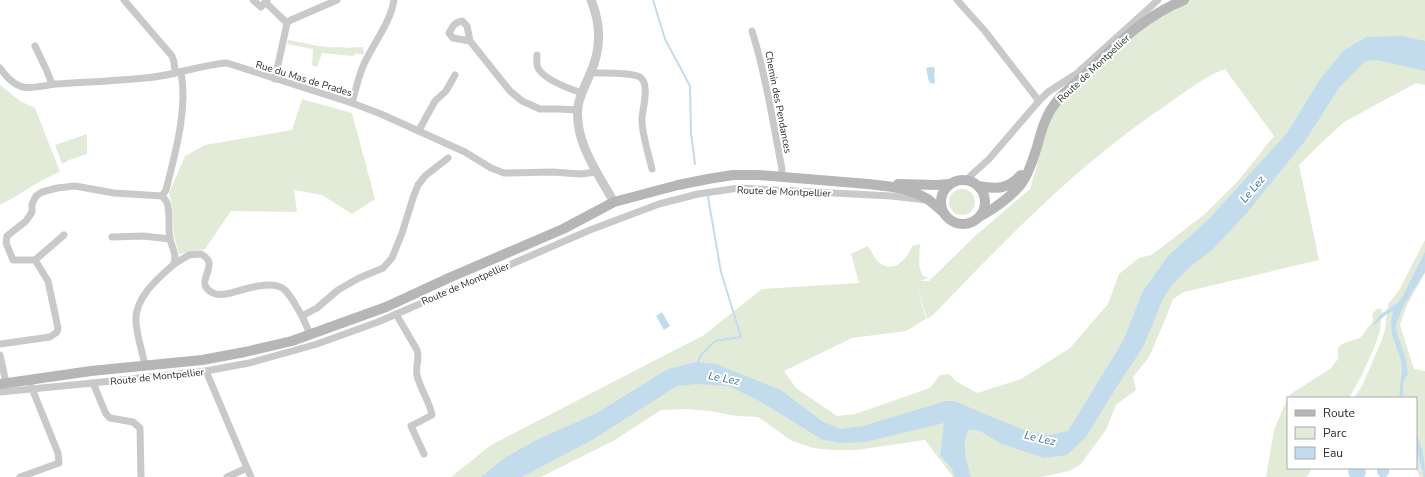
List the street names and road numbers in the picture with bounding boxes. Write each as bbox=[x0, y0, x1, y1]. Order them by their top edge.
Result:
street label: Route de Montpellier bbox=[1054, 31, 1133, 106]
street label: Chemin des Pendances bbox=[761, 50, 795, 155]
street label: Rue du Mas de Prades bbox=[254, 58, 354, 100]
street label: Route de Montpellier bbox=[737, 183, 832, 201]
street label: Route de Montpellier bbox=[419, 259, 512, 309]
street label: Route de Montpellier bbox=[109, 365, 205, 389]

